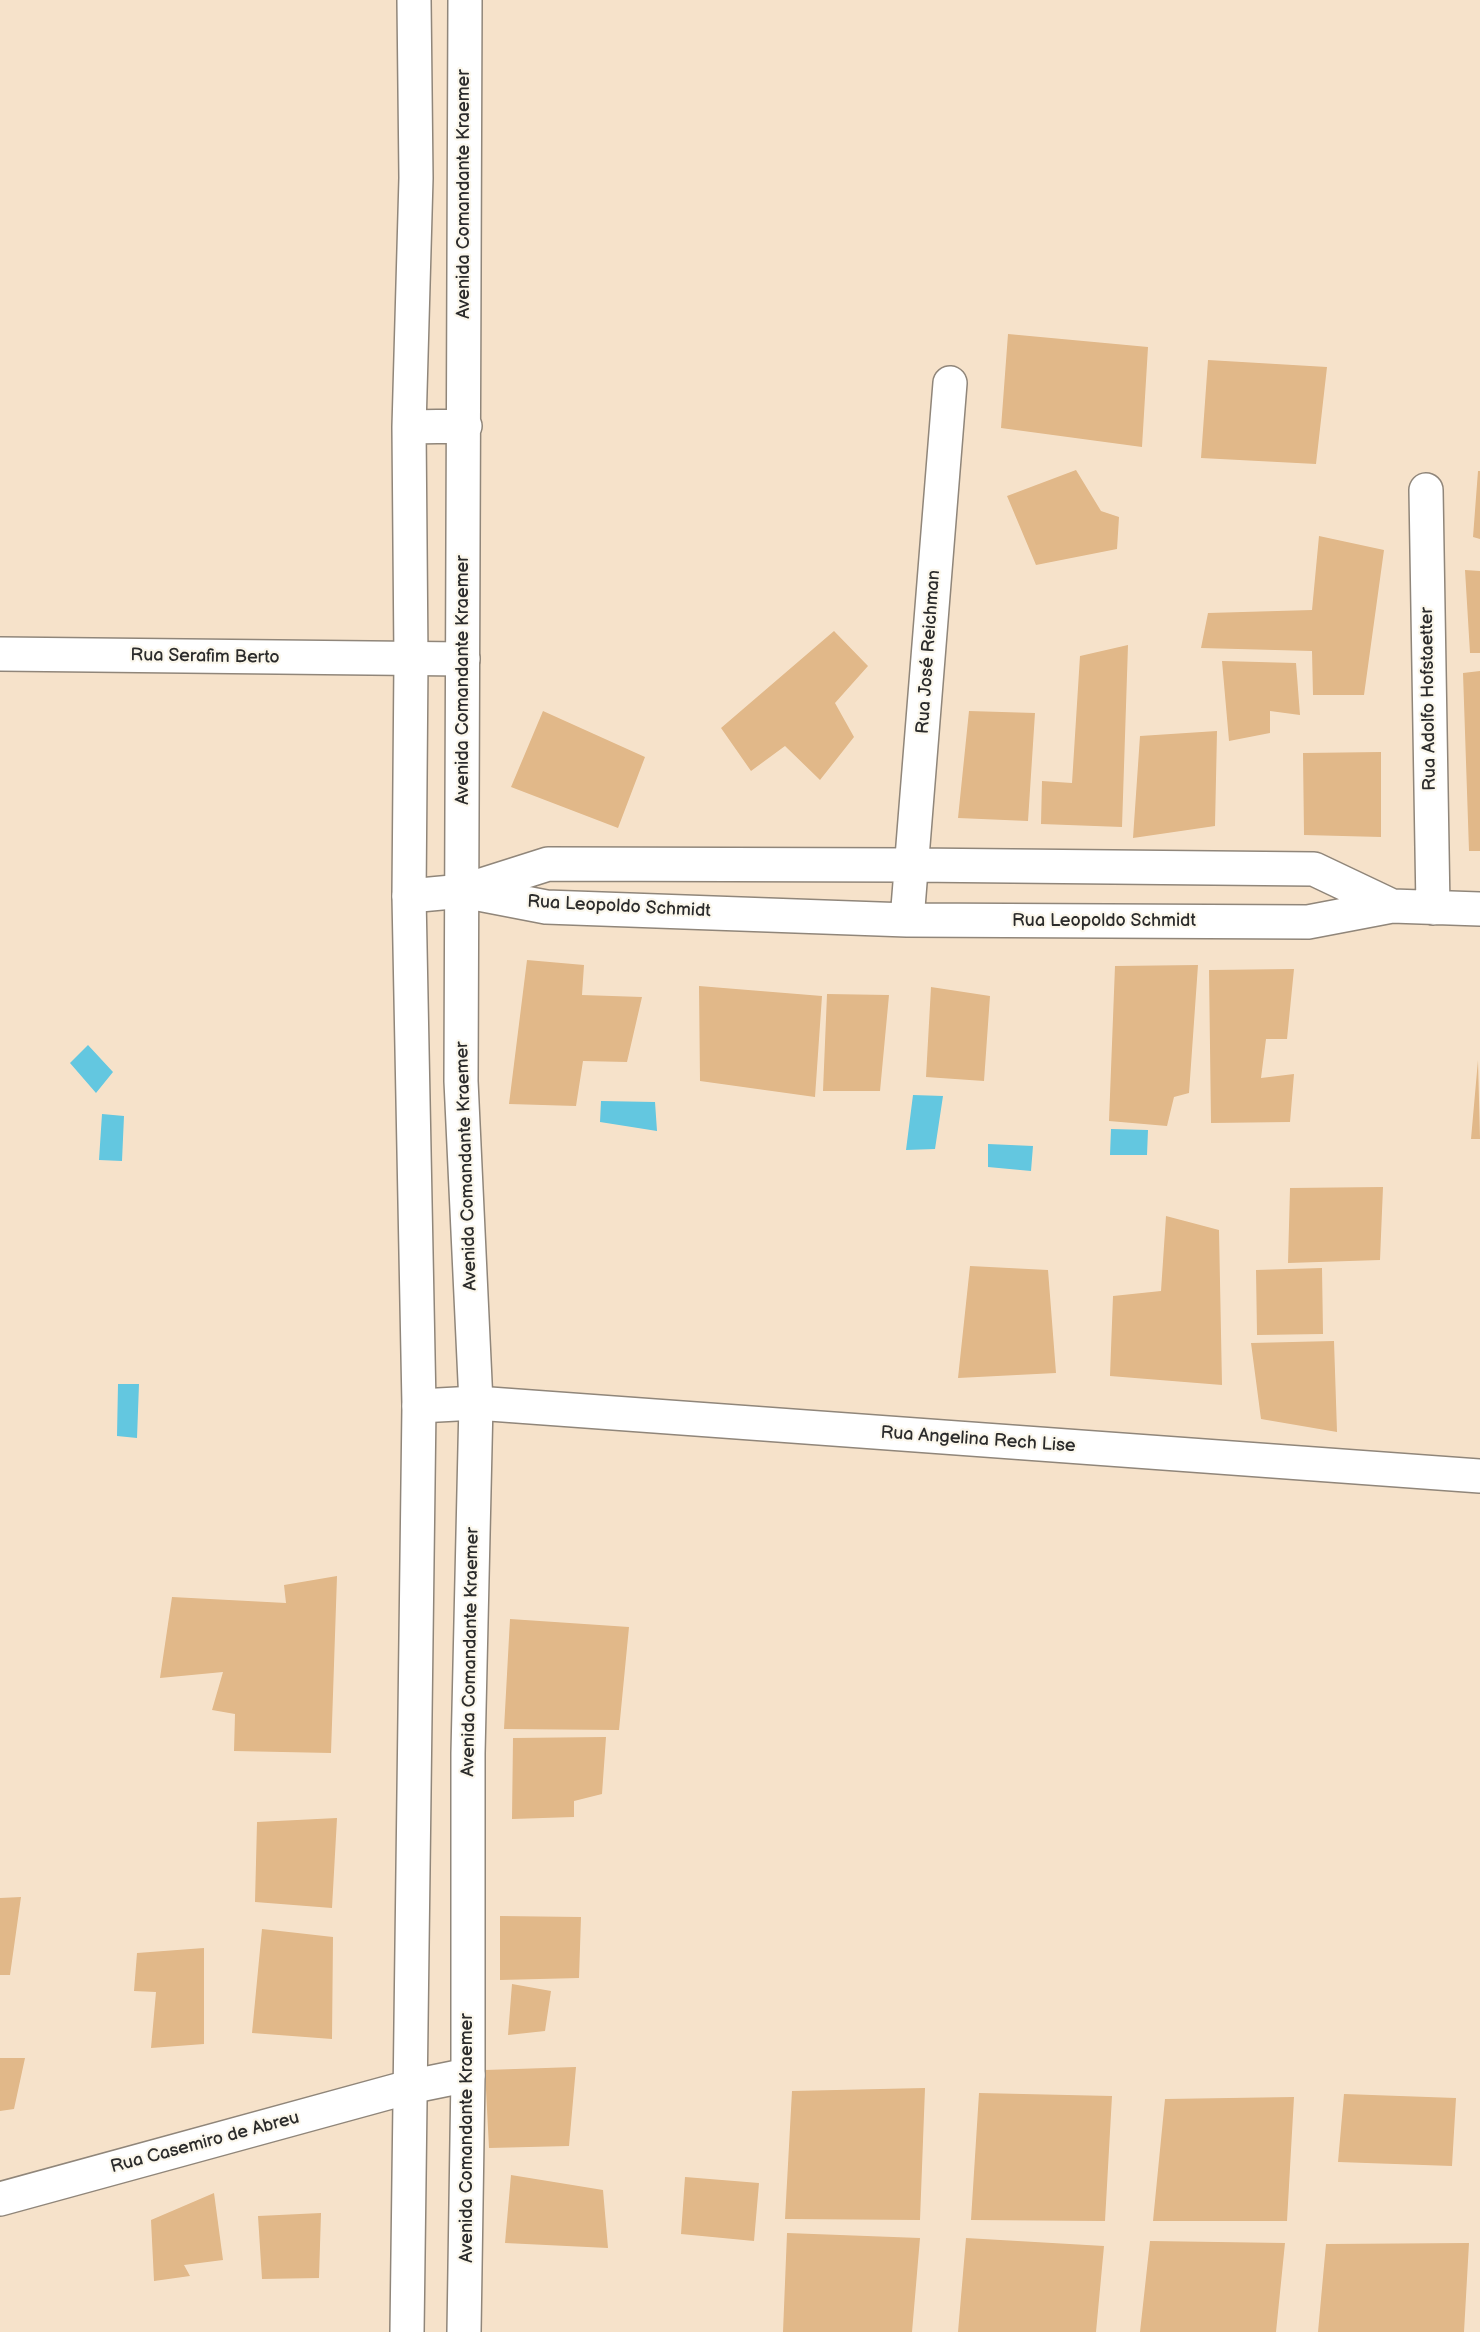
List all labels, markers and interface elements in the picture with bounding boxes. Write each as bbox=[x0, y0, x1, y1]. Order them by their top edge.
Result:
street label: Avenida Comandante Kraemer bbox=[453, 69, 475, 319]
street label: Avenida Comandante Kraemer bbox=[452, 555, 474, 805]
street label: Rua José Reichman bbox=[913, 569, 945, 735]
street label: Rua Adolfo Hofstaetter bbox=[1417, 607, 1441, 791]
street label: Rua Serafim Berto bbox=[130, 645, 280, 669]
street label: Rua Leopoldo Schmidt bbox=[527, 891, 711, 923]
street label: Rua Leopoldo Schmidt bbox=[1012, 910, 1196, 932]
street label: Avenida Comandante Kraemer bbox=[452, 1041, 482, 1291]
street label: Rua Angelina Rech Lise bbox=[880, 1422, 1076, 1458]
street label: Avenida Comandante Kraemer bbox=[458, 1527, 484, 1777]
street label: Avenida Comandante Kraemer bbox=[456, 2013, 478, 2263]
street label: Rua Casemiro de Abreu bbox=[108, 2107, 302, 2179]

